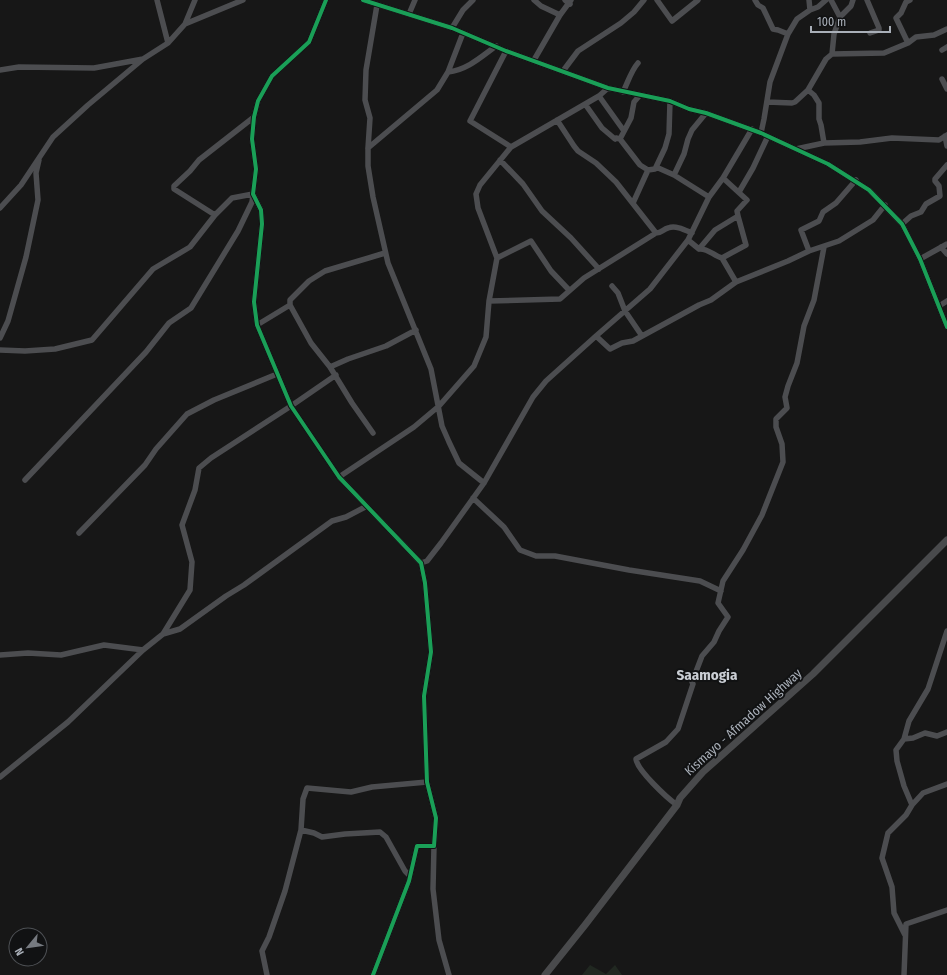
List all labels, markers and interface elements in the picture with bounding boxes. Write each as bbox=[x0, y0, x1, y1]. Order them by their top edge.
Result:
scale bar bbox=[811, 8, 890, 34]
text: 100 m bbox=[817, 15, 846, 29]
street label: Kismayo - Afmadow Highway bbox=[681, 665, 805, 779]
district label: Saamogia bbox=[677, 666, 738, 684]
north arrow bbox=[8, 927, 48, 967]
text: N bbox=[12, 946, 27, 958]

